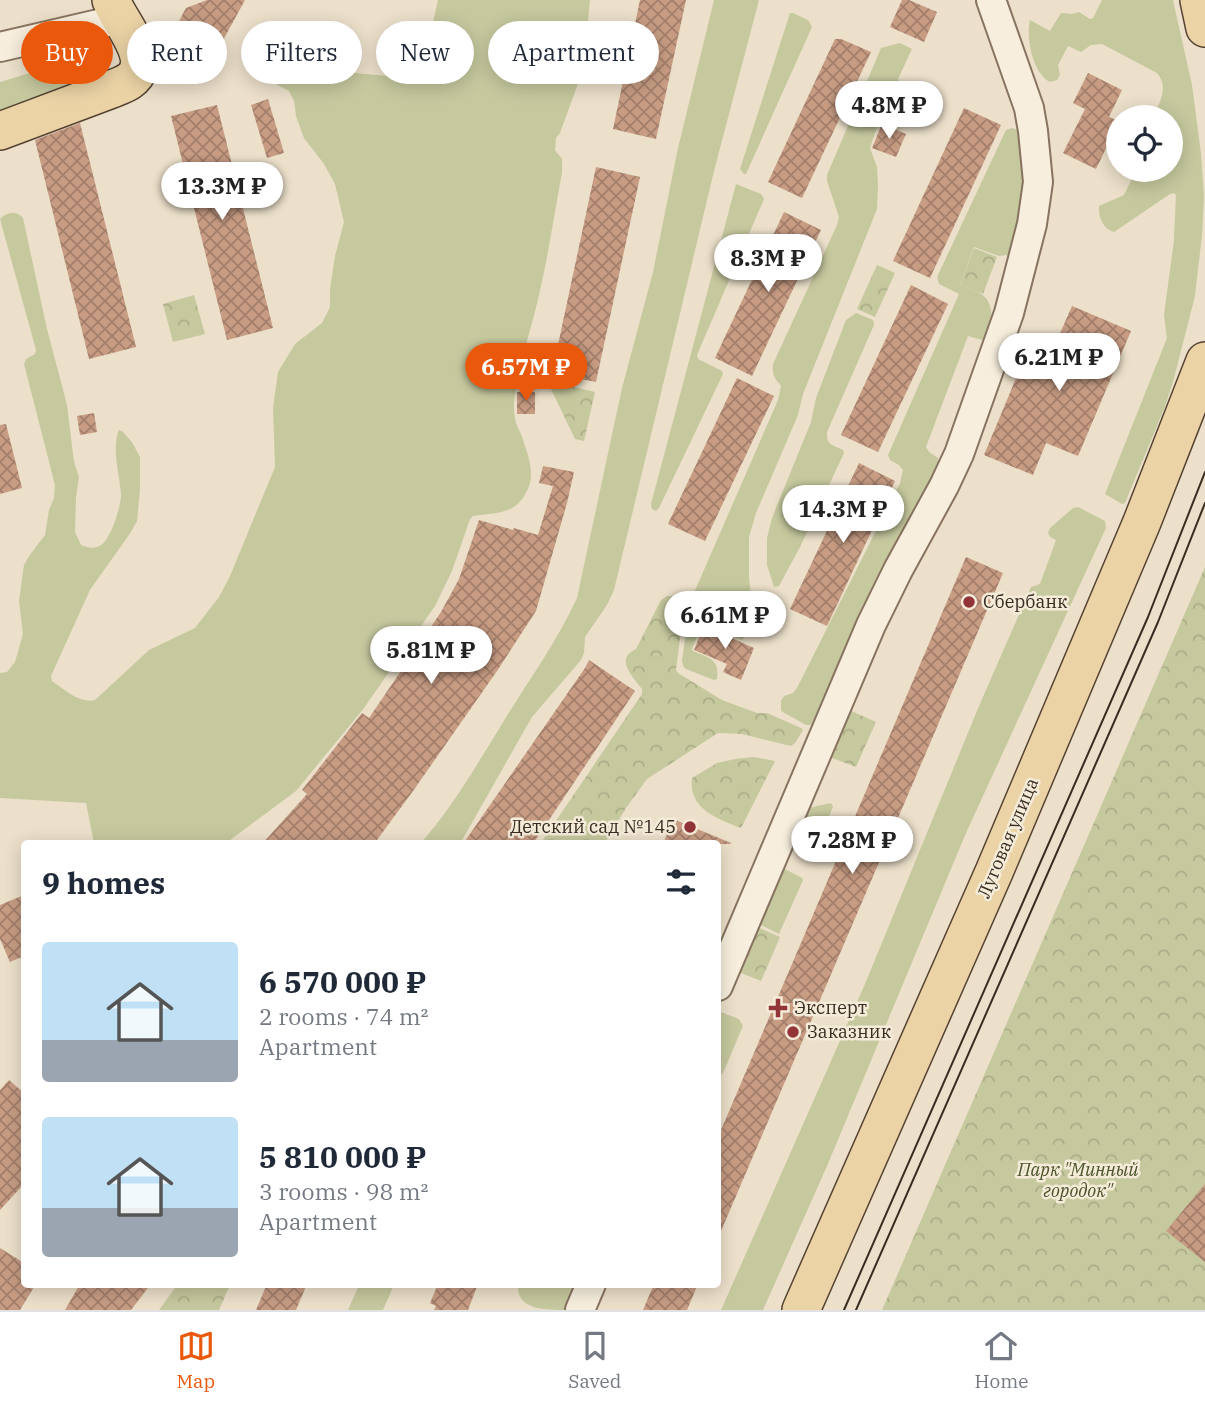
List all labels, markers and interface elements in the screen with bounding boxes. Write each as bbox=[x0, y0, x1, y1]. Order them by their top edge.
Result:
chip: Buy bbox=[21, 21, 113, 84]
chip: Rent bbox=[127, 21, 227, 84]
chip: Filters bbox=[241, 21, 362, 84]
chip: New bbox=[376, 21, 474, 84]
chip: Apartment bbox=[488, 21, 659, 84]
pin: 4.8M ₽ bbox=[832, 82, 946, 141]
text: 4.8M ₽ bbox=[851, 89, 927, 119]
map controls bbox=[1106, 105, 1183, 182]
button: locate bbox=[1106, 105, 1183, 182]
pin: 13.3M ₽ bbox=[157, 162, 287, 222]
text: 13.3M ₽ bbox=[177, 170, 267, 200]
pin: 8.3M ₽ bbox=[711, 234, 825, 294]
text: 8.3M ₽ bbox=[730, 242, 806, 272]
pin: 6.21M ₽ bbox=[994, 334, 1124, 393]
text: 6.21M ₽ bbox=[1014, 341, 1104, 371]
pin: 6.57M ₽ bbox=[461, 344, 591, 403]
text: 6.57M ₽ bbox=[481, 351, 571, 381]
pin: 14.3M ₽ bbox=[778, 486, 908, 545]
text: 14.3M ₽ bbox=[798, 493, 888, 523]
place label: Сбербанк bbox=[983, 590, 1068, 613]
pin: 6.61M ₽ bbox=[660, 592, 790, 651]
marker: Сбербанк bbox=[961, 594, 977, 610]
text: 6.61M ₽ bbox=[680, 599, 770, 629]
pin: 5.81M ₽ bbox=[366, 626, 496, 686]
text: 5.81M ₽ bbox=[386, 634, 476, 664]
street label: Луговая улица bbox=[972, 774, 1043, 902]
place label: Детский сад №145 bbox=[510, 815, 676, 838]
pin: 7.28M ₽ bbox=[787, 816, 917, 876]
marker: Детский сад №145 bbox=[682, 819, 698, 835]
text: 7.28M ₽ bbox=[807, 824, 897, 854]
text: 9 homes bbox=[42, 863, 165, 902]
icon: filters bbox=[662, 863, 700, 901]
text: 6 570 000 ₽ bbox=[259, 962, 426, 1001]
icon: home bbox=[98, 970, 182, 1054]
place label: Эксперт bbox=[794, 996, 867, 1019]
marker: Эксперт bbox=[768, 998, 788, 1018]
text: 2 rooms · 74 m² bbox=[259, 1001, 429, 1031]
place label: Заказник bbox=[807, 1020, 892, 1043]
marker: Заказник bbox=[785, 1024, 801, 1040]
text: Apartment bbox=[259, 1031, 377, 1061]
text: 5 810 000 ₽ bbox=[259, 1137, 426, 1176]
icon: home bbox=[98, 1145, 182, 1229]
park label: Парк "Минный городок" bbox=[1017, 1158, 1139, 1202]
text: 3 rooms · 98 m² bbox=[259, 1176, 429, 1206]
text: Apartment bbox=[259, 1206, 377, 1236]
tab: Map bbox=[177, 1327, 215, 1393]
tab: Saved bbox=[568, 1327, 621, 1393]
tab: Home bbox=[974, 1327, 1028, 1393]

